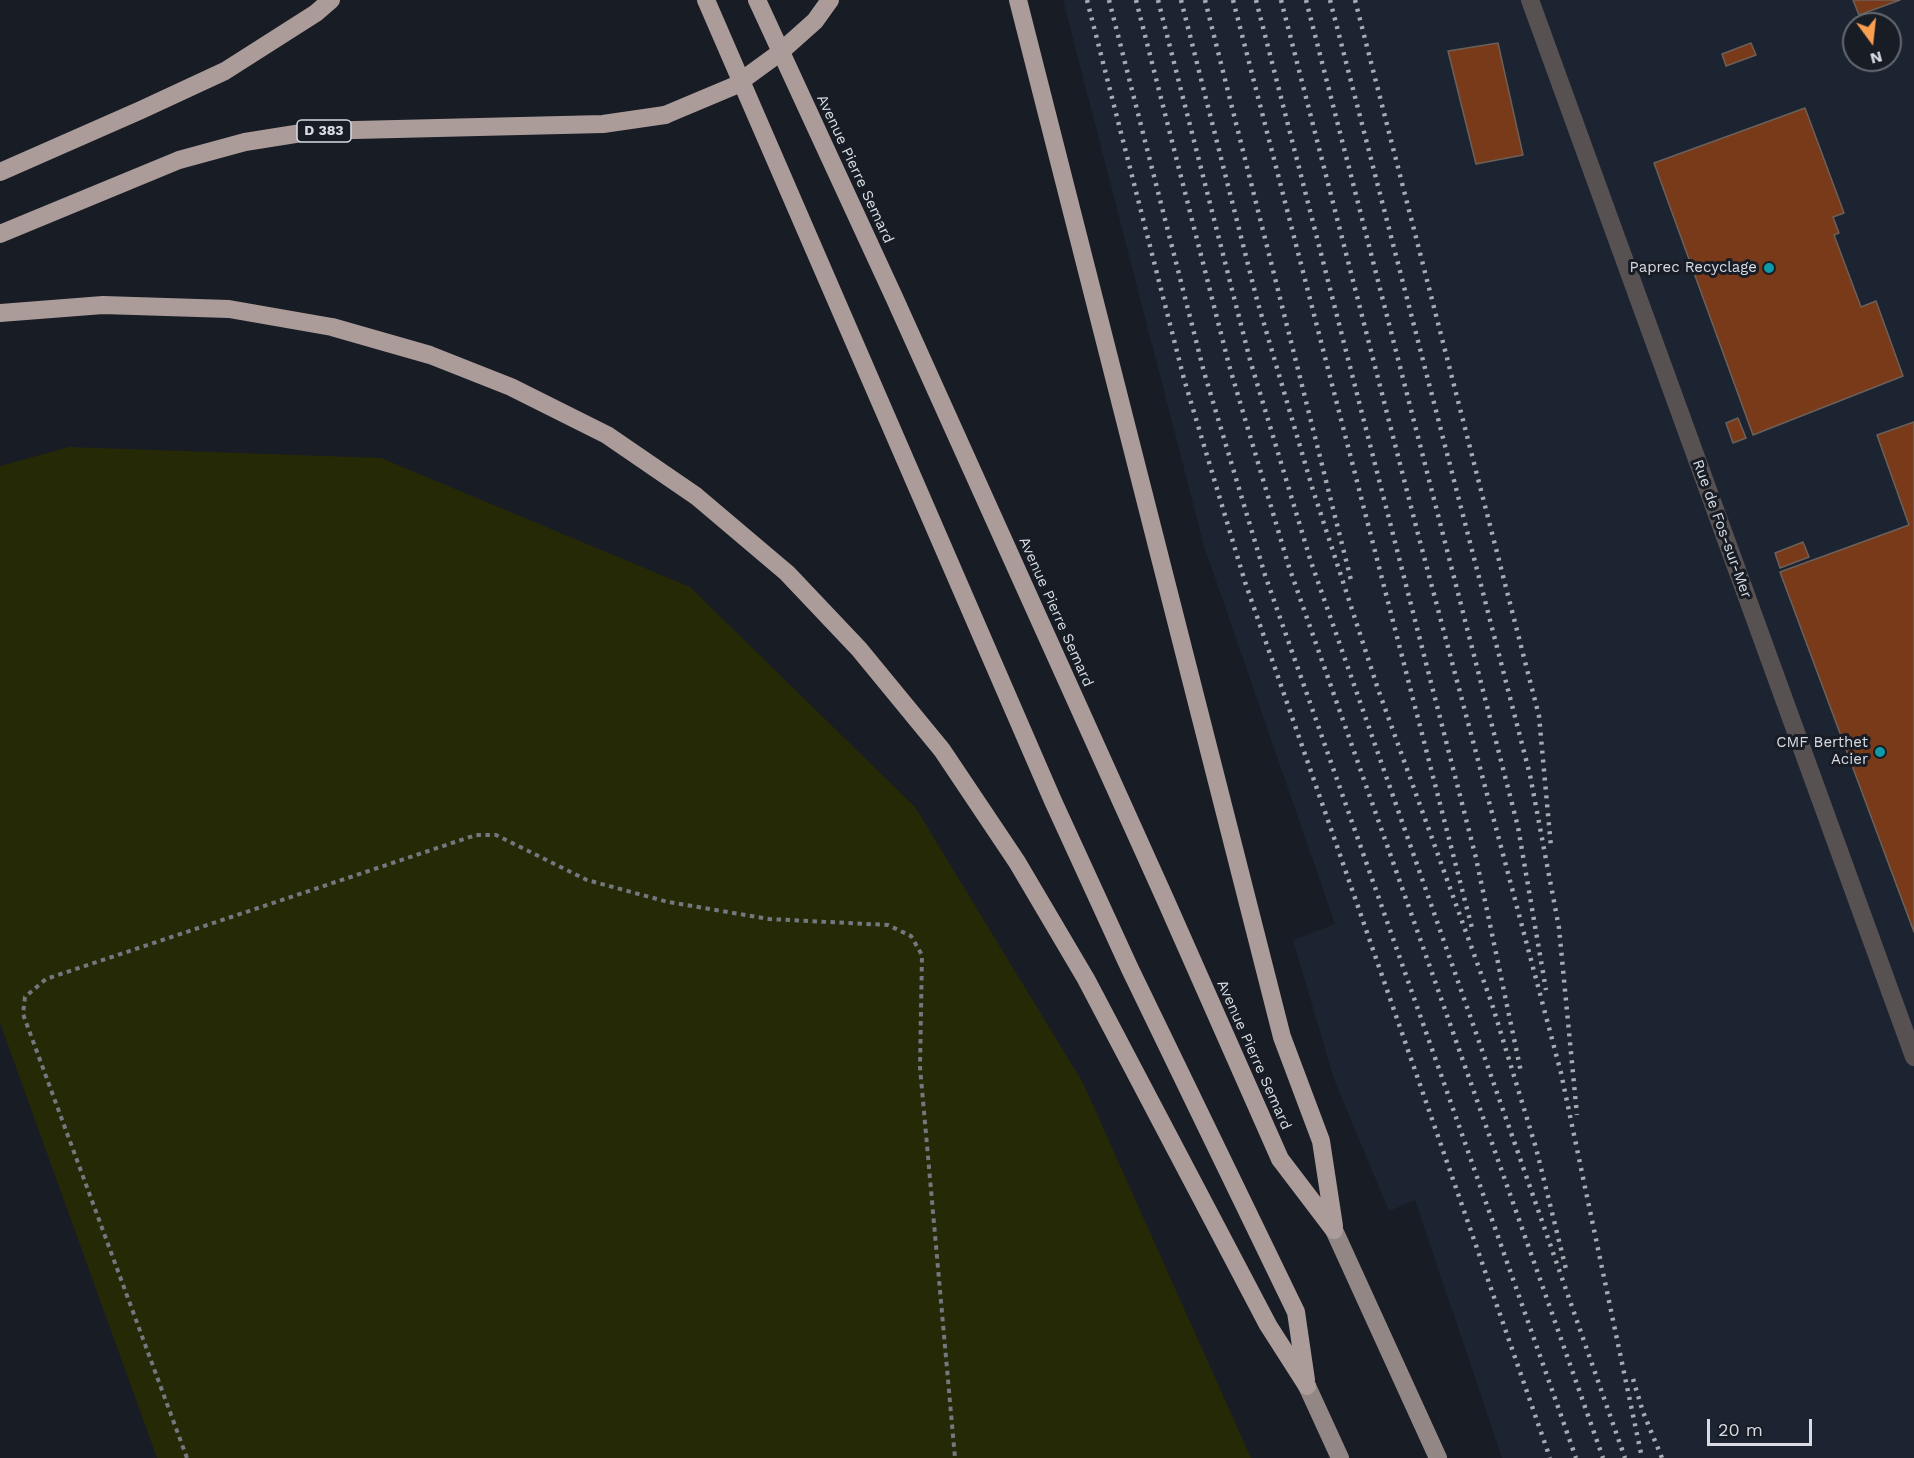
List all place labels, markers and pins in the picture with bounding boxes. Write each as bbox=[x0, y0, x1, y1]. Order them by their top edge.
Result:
place label: Paprec Recyclage bbox=[1630, 259, 1757, 277]
marker: Paprec Recyclage bbox=[1762, 261, 1776, 275]
place label: CMF Berthet Acier bbox=[1776, 734, 1868, 769]
marker: CMF Berthet Acier bbox=[1873, 745, 1887, 759]

